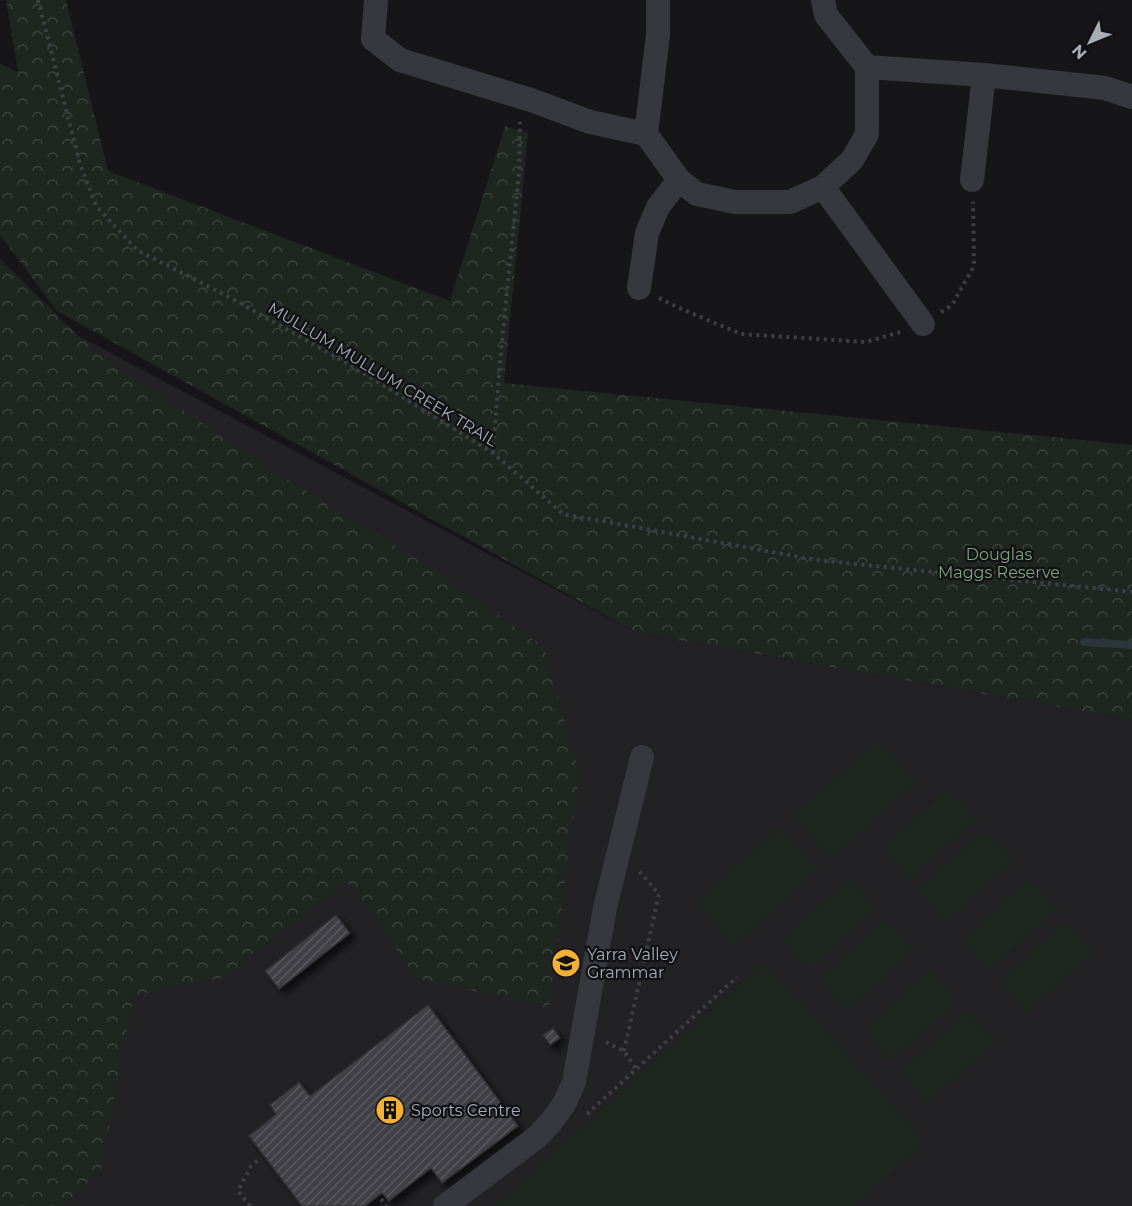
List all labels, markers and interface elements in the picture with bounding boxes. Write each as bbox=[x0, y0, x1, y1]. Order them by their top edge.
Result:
north arrow bbox=[1060, 12, 1120, 72]
text: N bbox=[1068, 41, 1091, 63]
street label: MULLUM MULLUM CREEK TRAIL bbox=[265, 298, 501, 451]
park label: Douglas Maggs Reserve bbox=[938, 545, 1060, 582]
place label: Yarra Valley Grammar bbox=[587, 945, 678, 982]
school or university icon: Yarra Valley Grammar bbox=[550, 947, 582, 979]
building icon: Sports Centre bbox=[374, 1094, 406, 1126]
place label: Sports Centre bbox=[411, 1101, 521, 1120]

